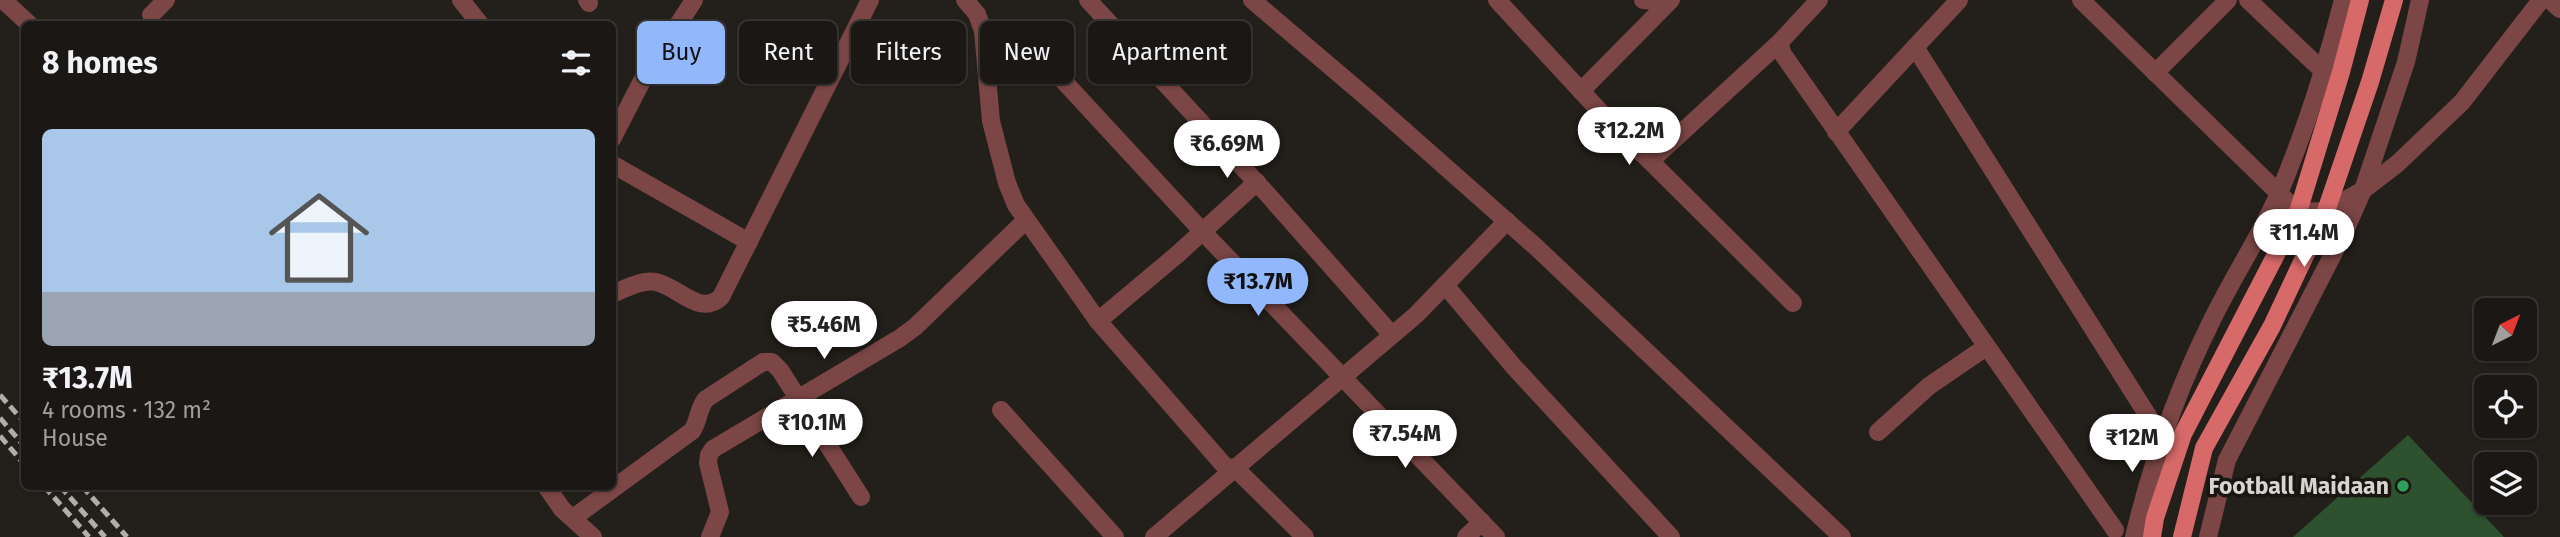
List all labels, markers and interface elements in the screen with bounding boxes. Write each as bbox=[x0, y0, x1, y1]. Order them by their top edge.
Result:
chip: Buy bbox=[637, 21, 725, 84]
chip: Rent bbox=[739, 21, 837, 84]
chip: Filters bbox=[851, 21, 966, 84]
chip: New bbox=[980, 21, 1074, 84]
chip: Apartment bbox=[1088, 21, 1251, 84]
icon: filters bbox=[557, 44, 595, 82]
text: 8 homes bbox=[42, 45, 158, 81]
pin: ₹12.2M bbox=[1572, 108, 1686, 167]
text: ₹12.2M bbox=[1594, 116, 1664, 144]
pin: ₹6.69M bbox=[1170, 120, 1284, 180]
text: ₹6.69M bbox=[1190, 129, 1264, 157]
icon: home bbox=[256, 175, 382, 301]
pin: ₹11.4M bbox=[2247, 210, 2361, 269]
text: ₹11.4M bbox=[2269, 218, 2339, 246]
pin: ₹13.7M bbox=[1201, 258, 1315, 318]
text: ₹13.7M bbox=[1223, 267, 1293, 295]
north arrow bbox=[2474, 298, 2538, 360]
map controls bbox=[2474, 298, 2537, 515]
pin: ₹5.46M bbox=[767, 302, 881, 361]
text: ₹5.46M bbox=[787, 310, 861, 338]
text: ₹13.7M bbox=[42, 360, 133, 396]
button: locate bbox=[2474, 375, 2537, 438]
text: 4 rooms · 132 m² bbox=[42, 396, 211, 424]
pin: ₹10.1M bbox=[755, 400, 869, 459]
text: ₹10.1M bbox=[778, 408, 846, 436]
pin: ₹7.54M bbox=[1348, 410, 1462, 470]
pin: ₹12M bbox=[2091, 414, 2173, 474]
text: ₹7.54M bbox=[1369, 419, 1441, 447]
text: ₹12M bbox=[2105, 423, 2159, 451]
text: House bbox=[42, 424, 108, 452]
button: layers bbox=[2474, 452, 2537, 515]
place label: Football Maidaan bbox=[2209, 472, 2389, 500]
marker: Football Maidaan bbox=[2395, 478, 2411, 494]

